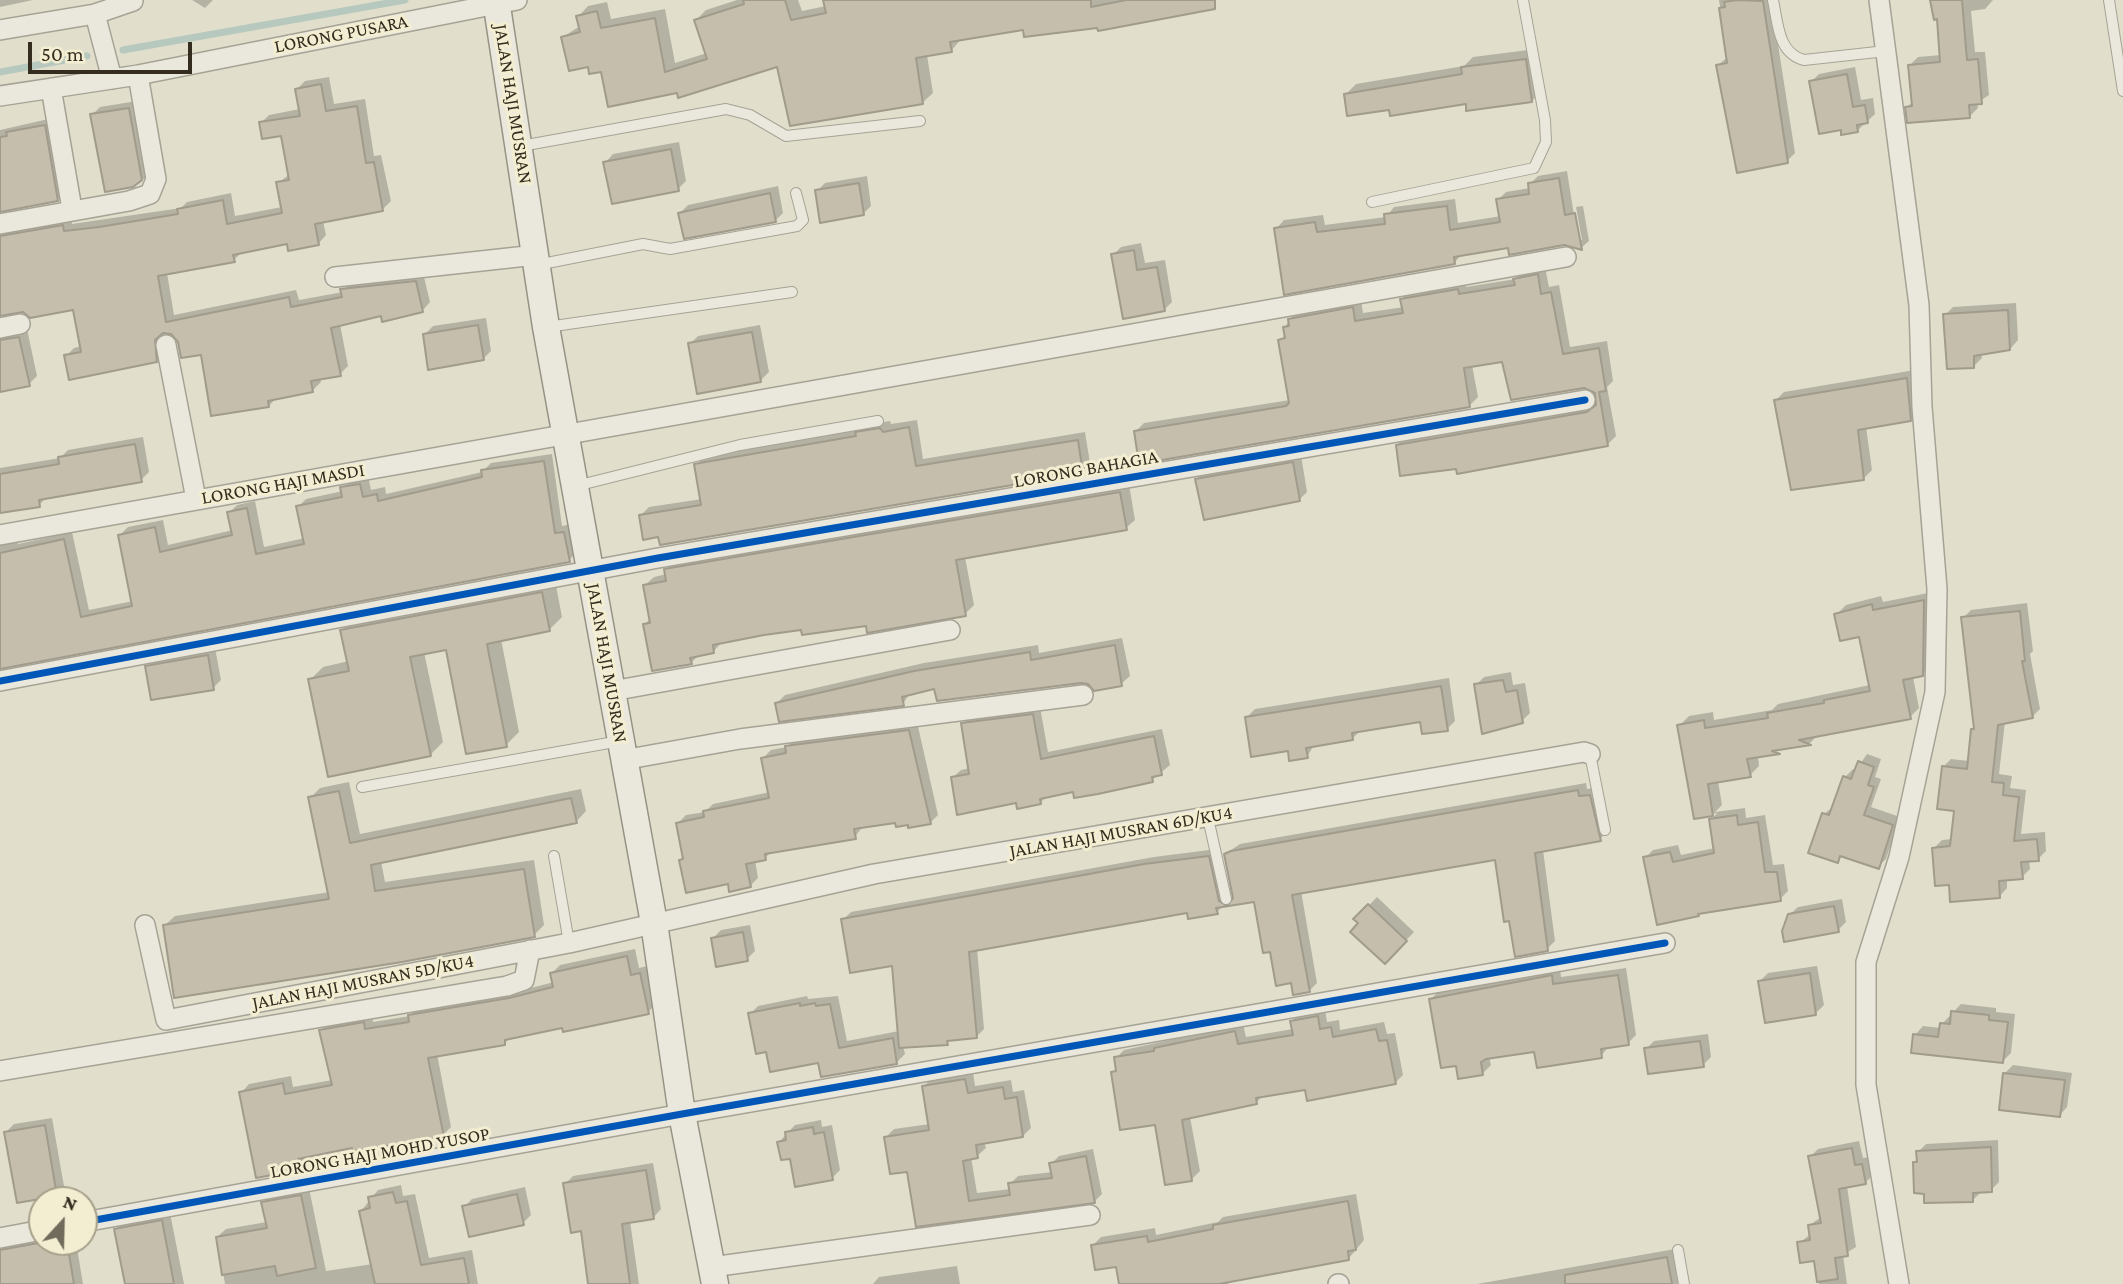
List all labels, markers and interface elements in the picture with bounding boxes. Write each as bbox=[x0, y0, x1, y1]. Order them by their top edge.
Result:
street label: LORONG PUSARA bbox=[272, 10, 410, 58]
street label: JALAN HAJI MUSRAN bbox=[489, 23, 537, 185]
scale bar bbox=[32, 28, 196, 72]
text: 50 m bbox=[41, 42, 84, 66]
street label: LORONG BAHAGIA bbox=[1012, 445, 1160, 493]
street label: LORONG HAJI MASDI bbox=[200, 458, 366, 510]
street label: JALAN HAJI MUSRAN bbox=[582, 582, 632, 744]
street label: JALAN HAJI MUSRAN 6D/KU4 bbox=[1008, 801, 1234, 863]
street label: JALAN HAJI MUSRAN 5D/KU4 bbox=[250, 949, 476, 1015]
street label: LORONG HAJI MOHD YUSOP bbox=[269, 1122, 491, 1184]
north arrow bbox=[28, 1186, 98, 1256]
text: N bbox=[60, 1191, 80, 1215]

